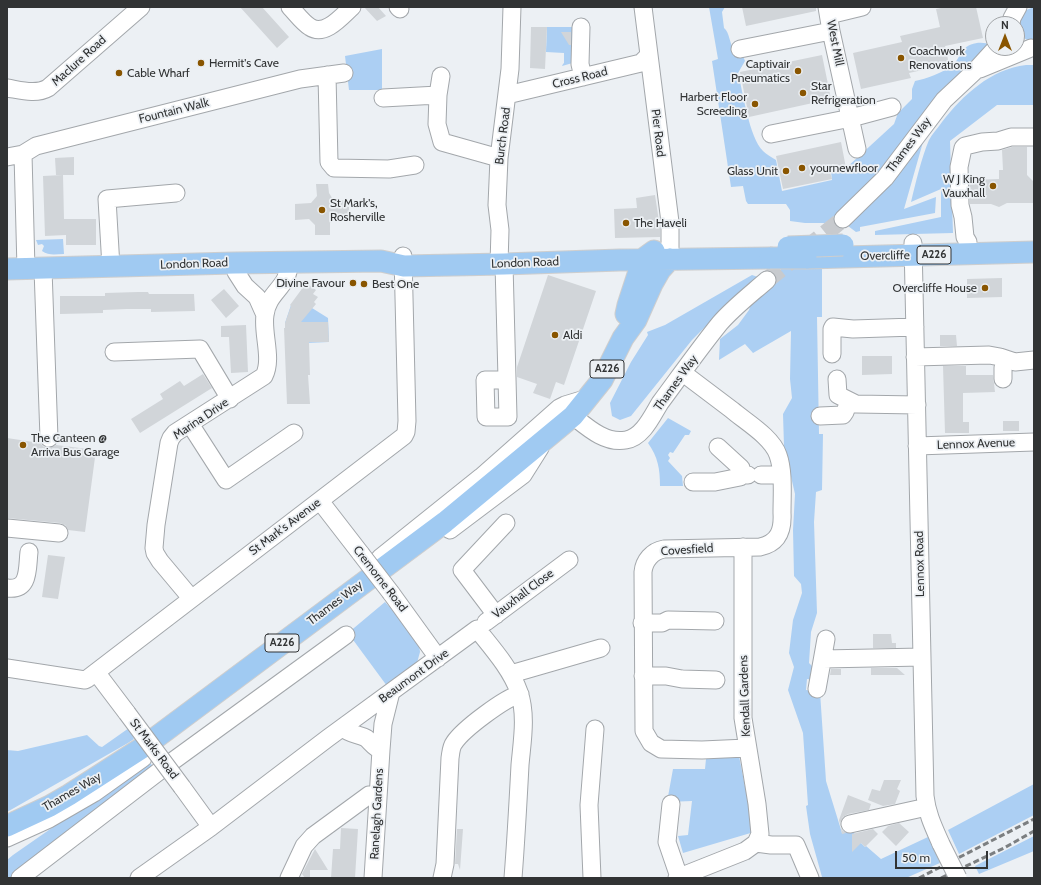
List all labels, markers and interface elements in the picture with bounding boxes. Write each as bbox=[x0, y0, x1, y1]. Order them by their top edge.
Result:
north arrow bbox=[985, 16, 1025, 56]
text: N bbox=[1001, 18, 1009, 32]
street label: West Mill bbox=[823, 19, 847, 67]
street label: Maclure Road bbox=[49, 33, 109, 89]
place label: Coachwork Renovations bbox=[909, 44, 972, 72]
marker: Coachwork Renovations bbox=[896, 53, 906, 63]
place label: Hermit's Cave bbox=[209, 56, 279, 70]
place label: Captivair Pneumatics bbox=[731, 57, 790, 85]
marker: Hermit's Cave bbox=[196, 58, 206, 68]
street label: Cross Road bbox=[551, 64, 609, 92]
place label: Cable Wharf bbox=[127, 66, 190, 80]
marker: Captivair Pneumatics bbox=[793, 66, 803, 76]
marker: Cable Wharf bbox=[114, 68, 124, 78]
place label: Star Refrigeration bbox=[811, 79, 876, 107]
marker: Star Refrigeration bbox=[798, 88, 808, 98]
place label: Harbert Floor Screeding bbox=[680, 90, 747, 118]
street label: Fountain Walk bbox=[137, 95, 211, 127]
marker: Harbert Floor Screeding bbox=[750, 99, 760, 109]
street label: Burch Road bbox=[492, 106, 514, 166]
street label: Pier Road bbox=[648, 108, 668, 158]
street label: Thames Way bbox=[884, 115, 934, 175]
place label: yournewfloor bbox=[810, 161, 878, 175]
marker: yournewfloor bbox=[797, 163, 807, 173]
place label: Glass Unit bbox=[727, 164, 778, 178]
marker: Glass Unit bbox=[781, 166, 791, 176]
place label: W J King Vauxhall bbox=[942, 172, 985, 200]
marker: W J King Vauxhall bbox=[988, 181, 998, 191]
place label: St Mark's, Rosherville bbox=[330, 196, 385, 224]
marker: St Mark's, Rosherville bbox=[317, 205, 327, 215]
place label: The Haveli bbox=[634, 216, 687, 230]
marker: The Haveli bbox=[621, 218, 631, 228]
road number: A226 bbox=[917, 246, 951, 264]
street label: Overcliffe bbox=[860, 248, 910, 264]
street label: London Road bbox=[491, 255, 559, 271]
street label: London Road bbox=[160, 256, 228, 272]
place label: Divine Favour bbox=[276, 276, 345, 290]
place label: Best One bbox=[372, 277, 419, 291]
marker: Divine Favour bbox=[348, 278, 358, 288]
marker: Best One bbox=[359, 279, 369, 289]
place label: Overcliffe House bbox=[892, 281, 977, 295]
marker: Overcliffe House bbox=[980, 283, 990, 293]
place label: Aldi bbox=[563, 328, 582, 342]
marker: Aldi bbox=[550, 330, 560, 340]
street label: Thames Way bbox=[651, 352, 701, 414]
road number: A226 bbox=[590, 360, 624, 378]
street label: Marina Drive bbox=[171, 395, 231, 443]
place label: The Canteen @ Arriva Bus Garage bbox=[31, 431, 119, 459]
street label: Lennox Avenue bbox=[937, 435, 1015, 453]
marker: The Canteen @ Arriva Bus Garage bbox=[18, 440, 28, 450]
street label: St Mark's Avenue bbox=[246, 495, 324, 559]
street label: Lennox Road bbox=[912, 531, 928, 597]
street label: Covesfield bbox=[660, 541, 714, 559]
street label: Cremorne Road bbox=[350, 543, 410, 615]
street label: Vauxhall Close bbox=[489, 566, 557, 622]
street label: Thames Way bbox=[305, 578, 365, 628]
road number: A226 bbox=[265, 634, 299, 652]
street label: Beaumont Drive bbox=[376, 646, 452, 706]
street label: Kendall Gardens bbox=[736, 655, 754, 737]
street label: St Marks Road bbox=[127, 716, 181, 782]
street label: Ranelagh Gardens bbox=[367, 768, 387, 860]
street label: Thames Way bbox=[40, 769, 104, 815]
scale bar bbox=[897, 843, 990, 869]
text: 50 m bbox=[902, 850, 930, 865]

